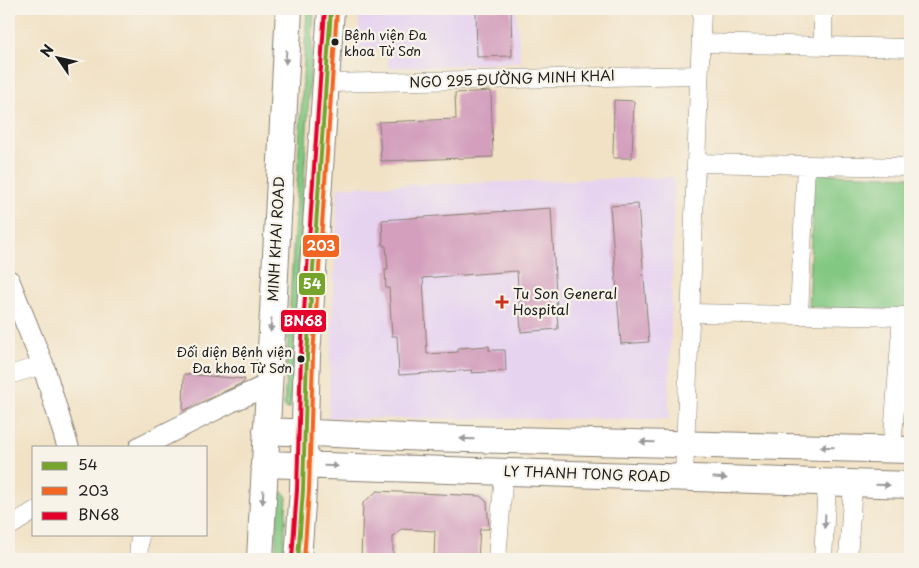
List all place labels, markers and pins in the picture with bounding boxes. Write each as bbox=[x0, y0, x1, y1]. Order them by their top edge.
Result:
place label: Bệnh viện Đa khoa Từ Sơn bbox=[344, 25, 428, 60]
marker: Bệnh viện Đa khoa Từ Sơn bbox=[330, 37, 340, 47]
place label: Tu Son General Hospital bbox=[513, 283, 617, 320]
marker: Tu Son General Hospital bbox=[495, 295, 509, 309]
place label: Đối diện Bệnh viện Đa khoa Từ Sơn bbox=[176, 342, 292, 377]
marker: Đối diện Bệnh viện Đa khoa Từ Sơn bbox=[296, 354, 306, 364]

